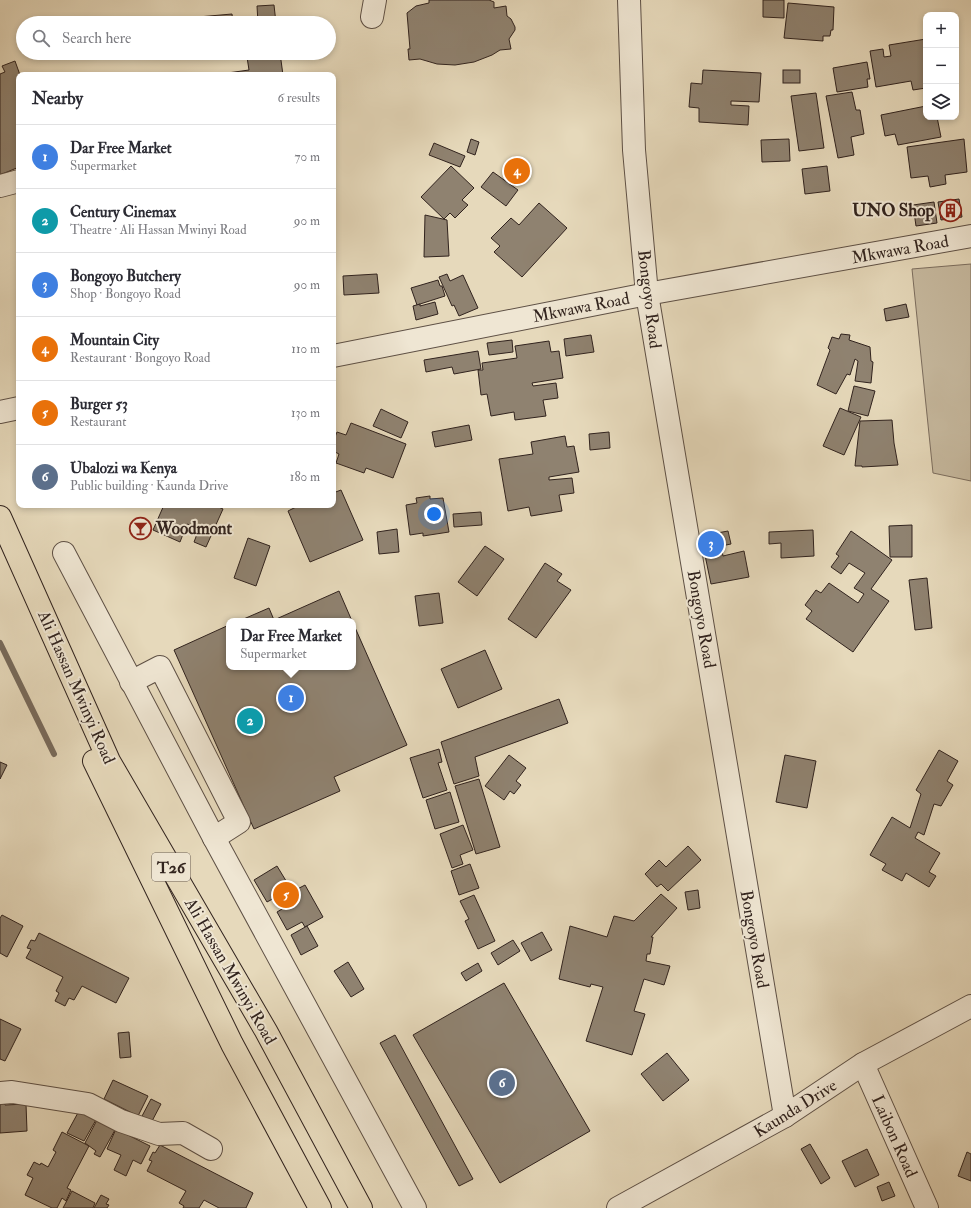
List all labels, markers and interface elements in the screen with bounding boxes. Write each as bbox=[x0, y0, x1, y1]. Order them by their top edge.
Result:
map controls bbox=[923, 12, 959, 120]
button: + bbox=[923, 12, 959, 48]
search box bbox=[16, 16, 336, 60]
icon: search bbox=[30, 27, 52, 49]
text: Search here bbox=[62, 29, 131, 48]
button: − bbox=[923, 48, 959, 84]
button: layers bbox=[923, 84, 959, 120]
text: Nearby bbox=[32, 88, 83, 109]
text: 6 results bbox=[277, 90, 320, 106]
text: Dar Free Market bbox=[70, 139, 172, 158]
text: 1 bbox=[43, 149, 47, 165]
text: 70 m bbox=[295, 149, 320, 165]
pin: 4 bbox=[504, 156, 530, 186]
text: Supermarket bbox=[70, 158, 137, 174]
building icon: UNO Shop bbox=[937, 197, 963, 223]
place label: UNO Shop bbox=[852, 200, 934, 222]
text: Century Cinemax bbox=[70, 203, 176, 222]
text: 2 bbox=[42, 213, 48, 229]
text: 90 m bbox=[294, 213, 320, 229]
text: Theatre · Ali Hassan Mwinyi Road bbox=[70, 222, 247, 238]
street label: Mkwawa Road bbox=[850, 231, 951, 268]
street label: Bongoyo Road bbox=[632, 249, 666, 350]
text: Bongoyo Butchery bbox=[70, 267, 181, 286]
text: 3 bbox=[43, 277, 48, 293]
text: 90 m bbox=[294, 277, 320, 293]
text: Shop · Bongoyo Road bbox=[70, 286, 181, 302]
street label: Mkwawa Road bbox=[531, 288, 632, 327]
text: Mountain City bbox=[70, 331, 159, 350]
text: 4 bbox=[41, 341, 49, 357]
text: 110 m bbox=[291, 341, 320, 357]
text: Restaurant · Bongoyo Road bbox=[70, 350, 210, 366]
text: Burger 53 bbox=[70, 395, 128, 414]
text: 5 bbox=[42, 405, 48, 421]
text: 130 m bbox=[291, 405, 320, 421]
text: Restaurant bbox=[70, 414, 126, 430]
text: Ubalozi wa Kenya bbox=[70, 459, 177, 478]
text: 6 bbox=[42, 469, 48, 485]
text: 180 m bbox=[290, 469, 320, 485]
text: Public building · Kaunda Drive bbox=[70, 478, 228, 494]
your location bbox=[424, 504, 444, 524]
bar icon: Woodmont bbox=[127, 515, 153, 541]
place label: Woodmont bbox=[155, 518, 232, 539]
pin: 3 bbox=[698, 529, 724, 559]
street label: Bongoyo Road bbox=[682, 568, 721, 671]
street label: Ali Hassan Mwinyi Road bbox=[32, 606, 120, 768]
popup bbox=[226, 618, 356, 670]
text: Dar Free Market bbox=[240, 627, 342, 646]
text: Supermarket bbox=[240, 646, 307, 662]
pin: 1 bbox=[278, 683, 304, 713]
pin: 2 bbox=[237, 706, 263, 736]
road number: T26 bbox=[152, 853, 190, 881]
pin: 5 bbox=[273, 880, 299, 910]
street label: Bongoyo Road bbox=[735, 888, 774, 991]
street label: Ali Hassan Mwinyi Road bbox=[179, 893, 281, 1049]
pin: 6 bbox=[489, 1068, 515, 1098]
street label: Kaunda Drive bbox=[750, 1075, 841, 1142]
street label: Laibon Road bbox=[867, 1092, 922, 1181]

